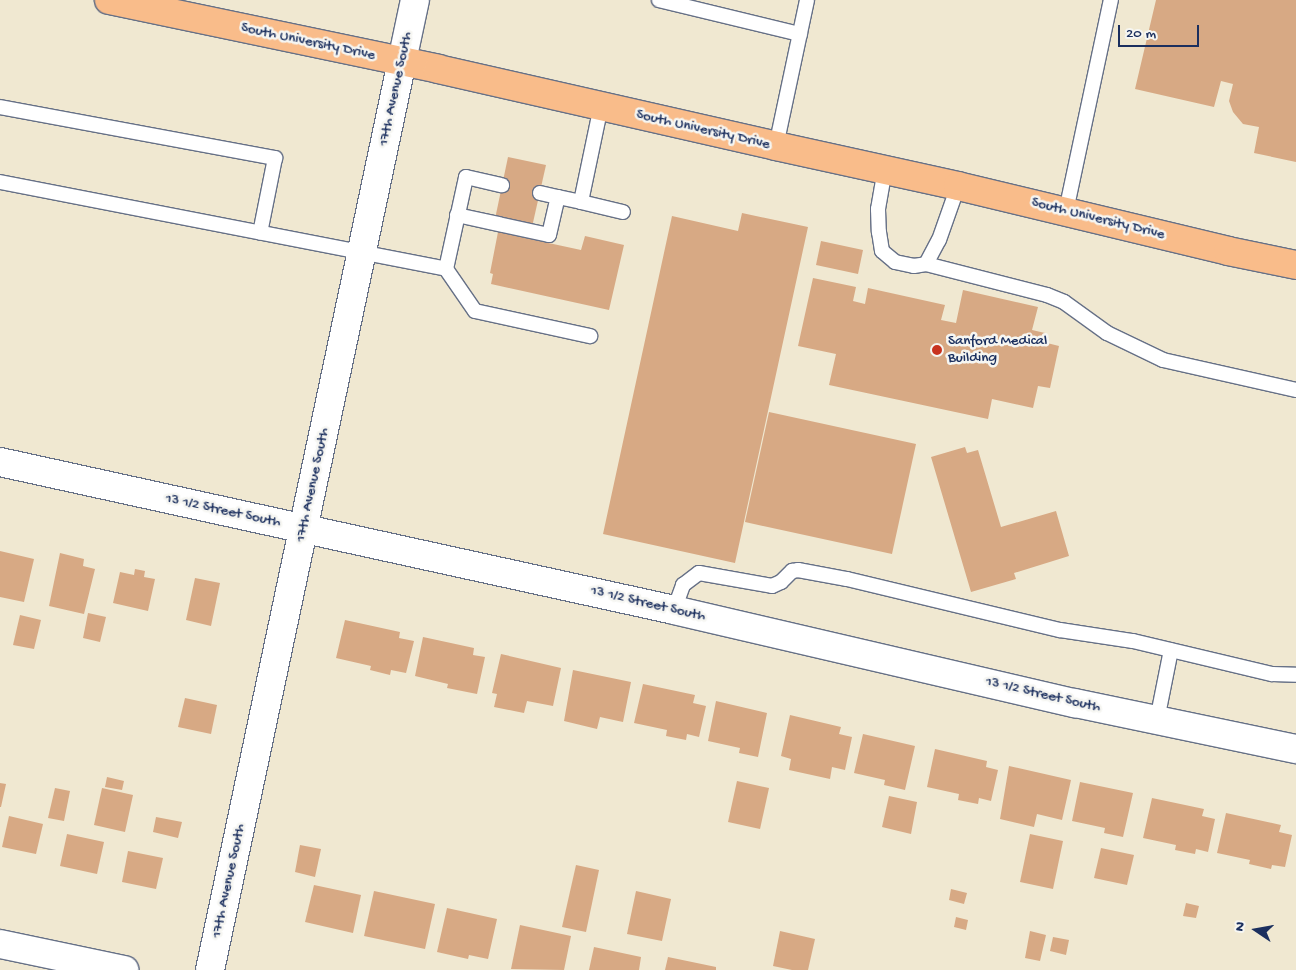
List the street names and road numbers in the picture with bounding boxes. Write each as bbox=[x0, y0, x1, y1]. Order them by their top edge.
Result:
street label: South University Drive bbox=[239, 19, 377, 65]
street label: 17th Avenue South bbox=[375, 30, 417, 148]
street label: South University Drive bbox=[634, 106, 772, 154]
street label: South University Drive bbox=[1029, 194, 1167, 244]
street label: 17th Avenue South bbox=[292, 426, 334, 544]
street label: 13 1/2 Street South bbox=[164, 490, 282, 532]
street label: 13 1/2 Street South bbox=[589, 582, 707, 626]
street label: 13 1/2 Street South bbox=[984, 673, 1102, 717]
street label: 17th Avenue South bbox=[208, 822, 250, 940]

